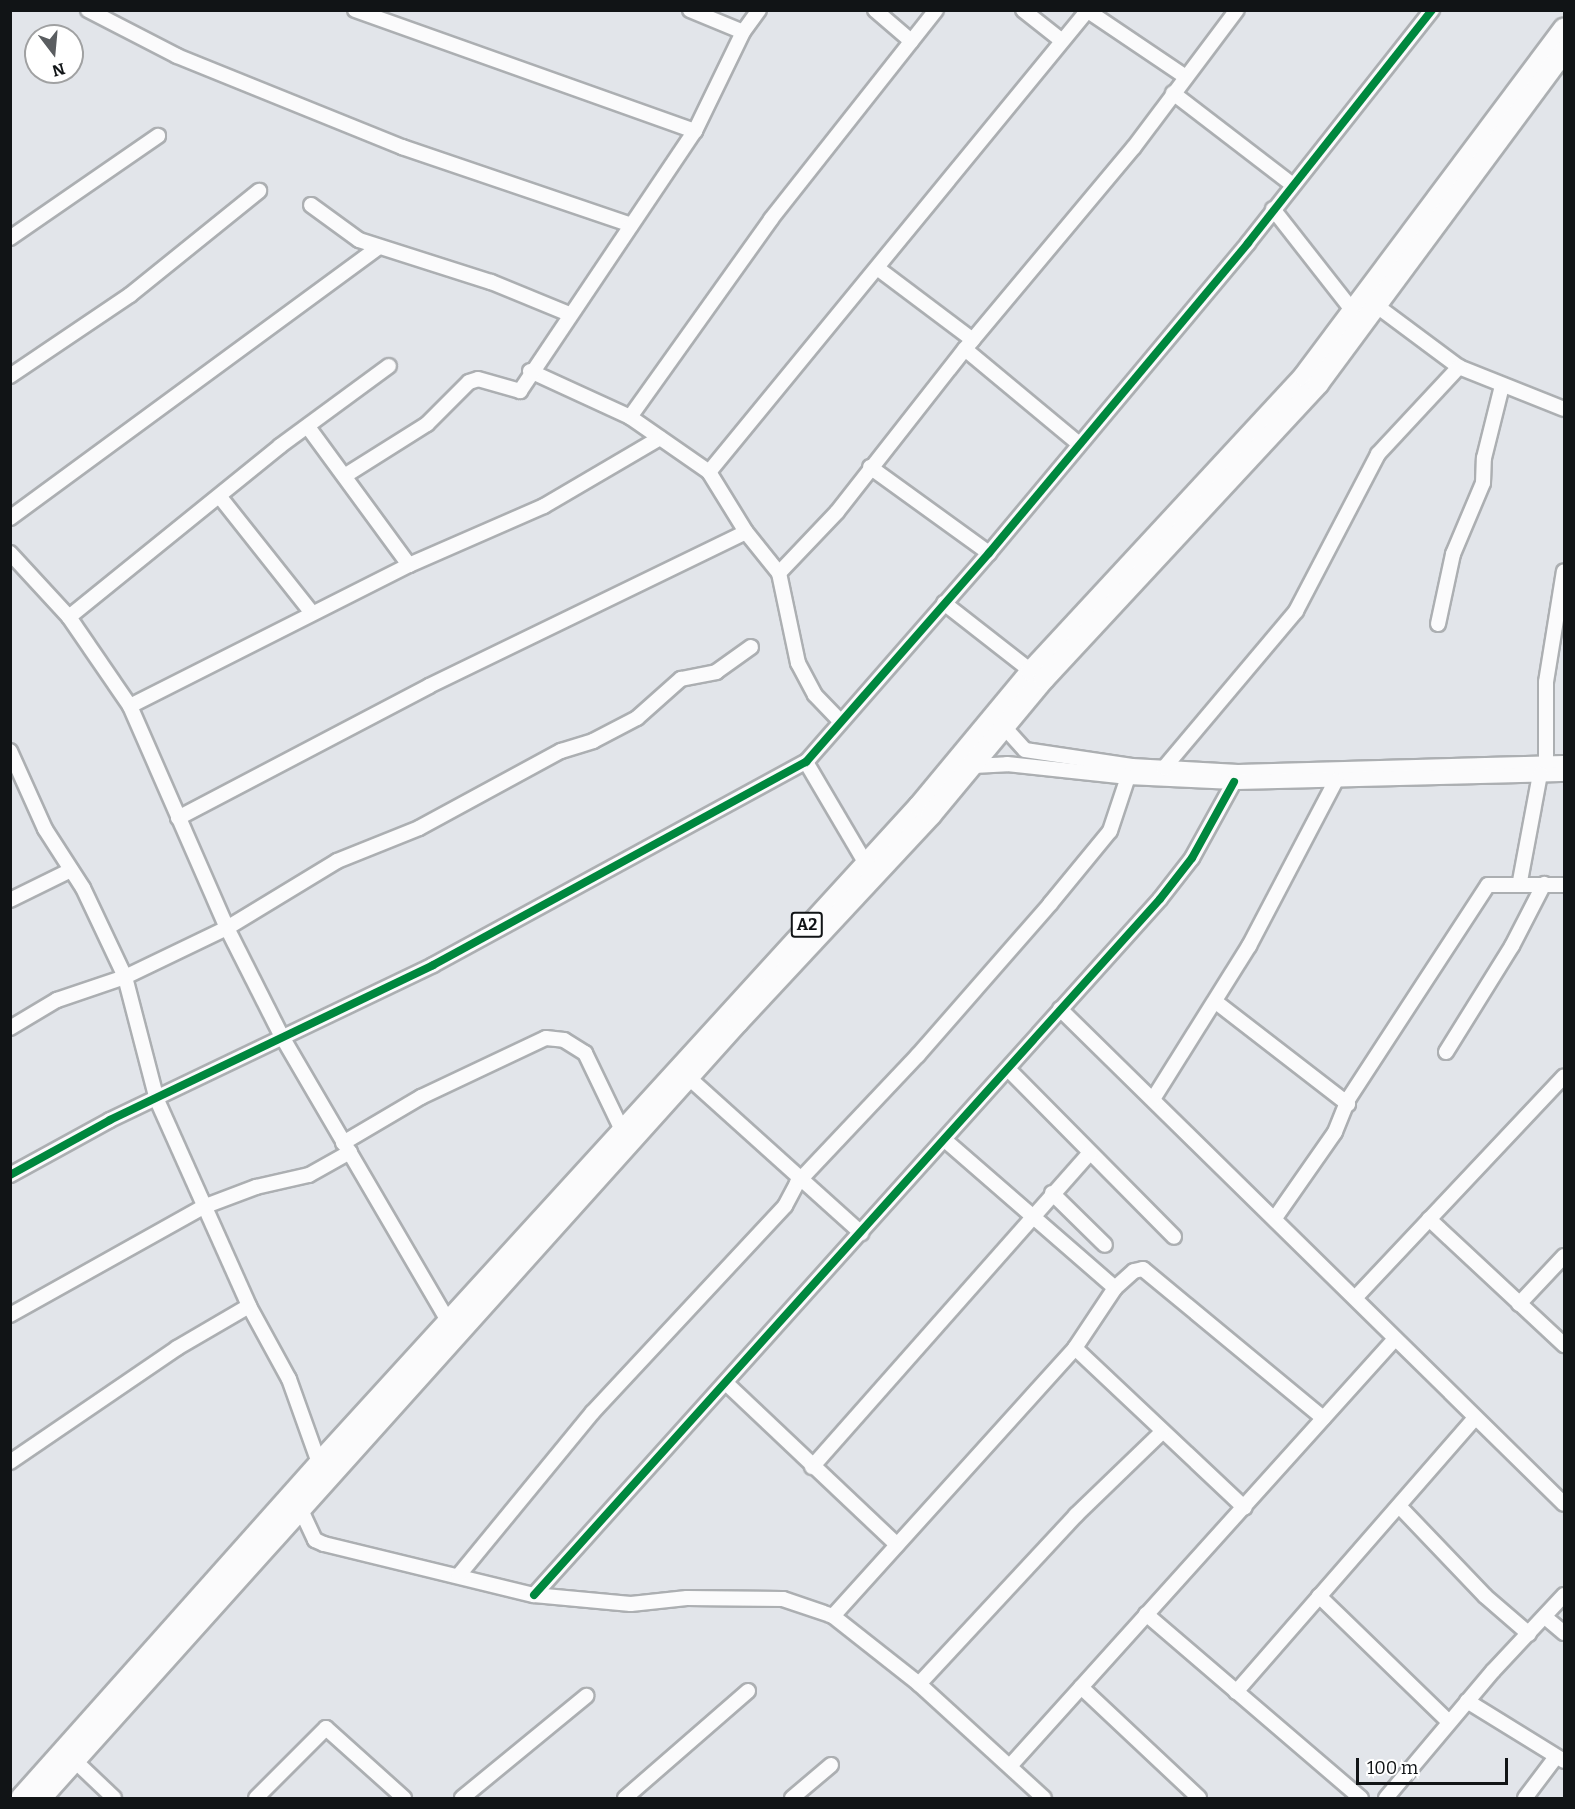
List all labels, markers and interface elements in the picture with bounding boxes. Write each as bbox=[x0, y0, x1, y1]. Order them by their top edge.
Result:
north arrow bbox=[24, 24, 84, 84]
text: N bbox=[50, 59, 67, 81]
road number: A2 bbox=[790, 912, 824, 938]
scale bar bbox=[1359, 1746, 1510, 1784]
text: 100 m bbox=[1367, 1757, 1418, 1779]

